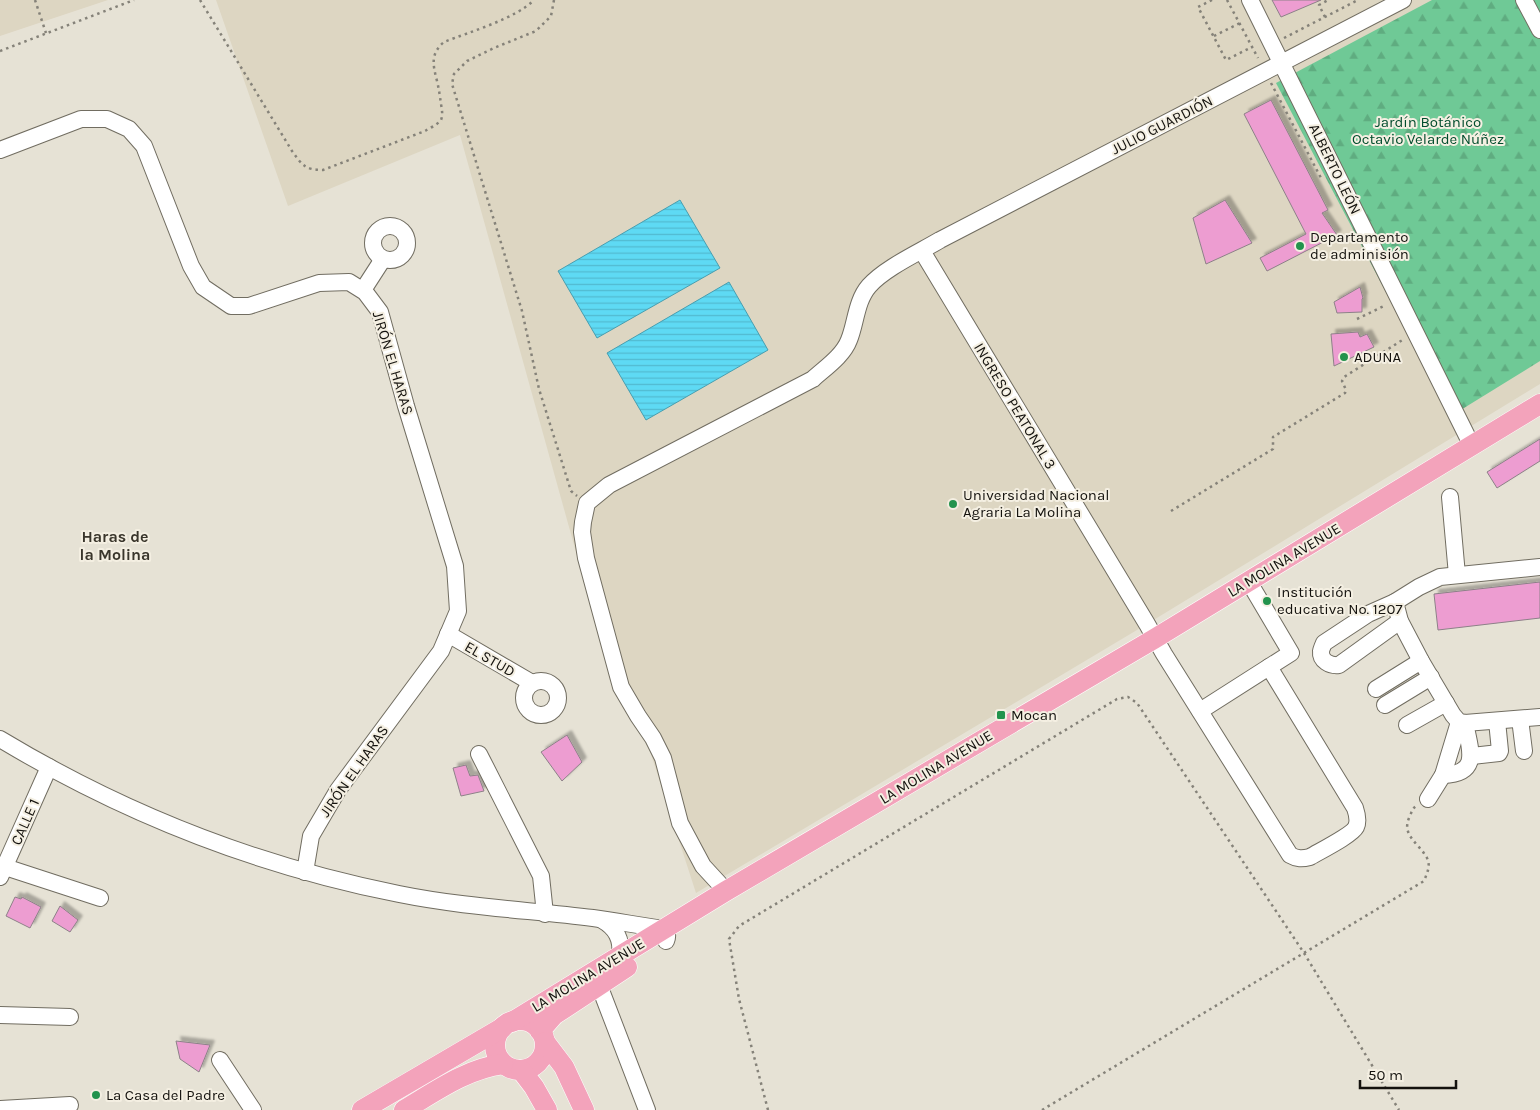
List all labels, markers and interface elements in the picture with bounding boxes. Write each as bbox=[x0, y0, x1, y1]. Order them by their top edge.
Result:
street label: JULIO GUARDIÓN bbox=[1108, 92, 1216, 158]
park label: Jardín Botánico Octavio Velarde Núñez bbox=[1352, 113, 1504, 148]
street label: ALBERTO LEÓN bbox=[1305, 121, 1365, 217]
place label: Departamento de adminisión bbox=[1310, 228, 1409, 263]
marker: Departamento de adminisión bbox=[1294, 240, 1306, 252]
street label: JIRÓN EL HARAS bbox=[369, 309, 417, 417]
street label: INGRESO PEATONAL 3 bbox=[970, 340, 1060, 472]
place label: ADUNA bbox=[1354, 348, 1402, 366]
marker: ADUNA bbox=[1338, 351, 1350, 363]
place label: Universidad Nacional Agraria La Molina bbox=[963, 486, 1109, 521]
marker: Universidad Nacional Agraria La Molina bbox=[947, 498, 959, 510]
street label: LA MOLINA AVENUE bbox=[1224, 519, 1344, 601]
district label: Haras de la Molina bbox=[80, 527, 150, 564]
place label: Institución educativa No. 1207 bbox=[1277, 583, 1402, 618]
marker: Institución educativa No. 1207 bbox=[1261, 595, 1273, 607]
street label: EL STUD bbox=[462, 637, 518, 681]
place label: Mocan bbox=[1011, 706, 1057, 724]
marker: Mocan bbox=[995, 709, 1007, 721]
street label: JIRÓN EL HARAS bbox=[316, 722, 392, 820]
street label: LA MOLINA AVENUE bbox=[876, 726, 996, 808]
street label: CALLE 1 bbox=[7, 796, 43, 848]
street label: LA MOLINA AVENUE bbox=[528, 934, 648, 1016]
scale bar bbox=[1360, 1058, 1456, 1090]
text: 50 m bbox=[1368, 1066, 1403, 1084]
place label: La Casa del Padre bbox=[106, 1086, 225, 1104]
marker: La Casa del Padre bbox=[90, 1089, 102, 1101]

